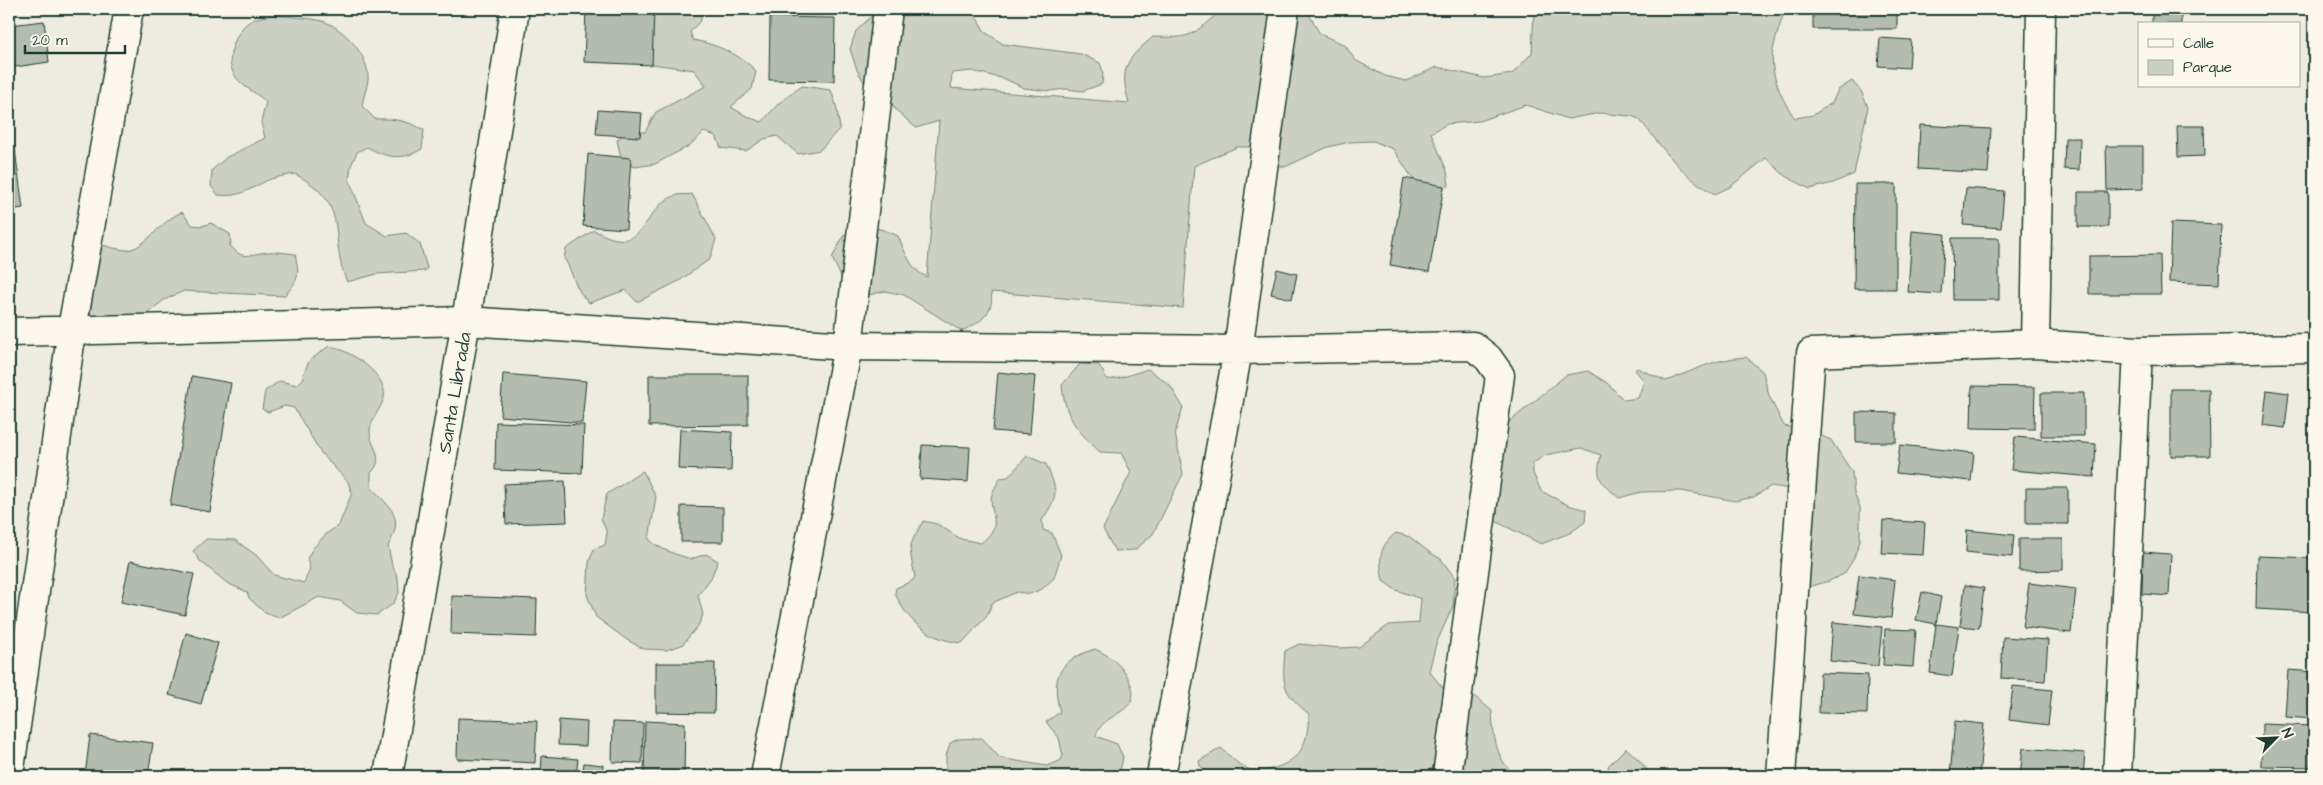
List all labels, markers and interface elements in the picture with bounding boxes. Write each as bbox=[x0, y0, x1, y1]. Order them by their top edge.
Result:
scale bar bbox=[25, 22, 125, 54]
legend bbox=[2138, 22, 2300, 88]
text: 20 m bbox=[32, 30, 68, 51]
text: Calle bbox=[2183, 33, 2214, 54]
text: Parque bbox=[2183, 57, 2232, 78]
street label: Santa Librada bbox=[432, 330, 479, 456]
north arrow bbox=[2250, 712, 2300, 762]
text: N bbox=[2276, 725, 2298, 741]

